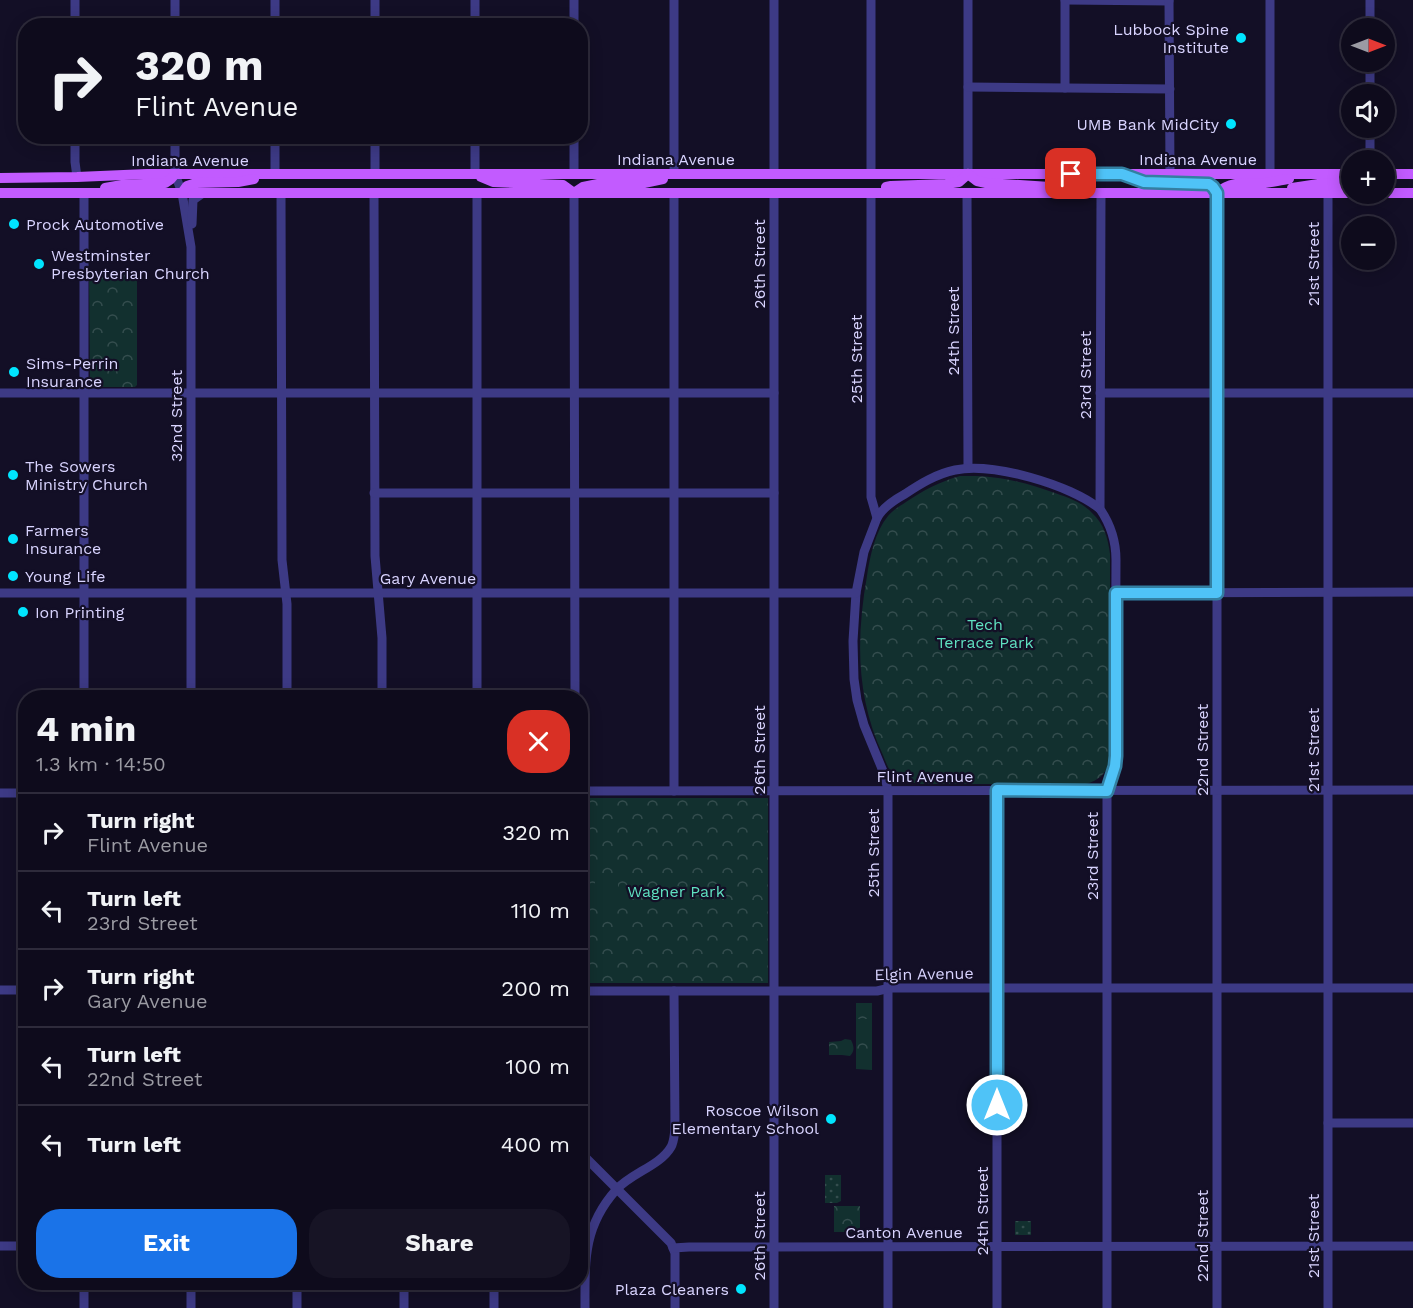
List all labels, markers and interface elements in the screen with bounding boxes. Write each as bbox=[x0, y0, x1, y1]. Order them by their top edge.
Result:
north arrow bbox=[1341, 18, 1395, 72]
map controls bbox=[1341, 18, 1395, 270]
place label: Lubbock Spine Institute bbox=[1113, 20, 1229, 57]
marker: Lubbock Spine Institute bbox=[1234, 31, 1248, 45]
text: 320 m bbox=[135, 41, 264, 90]
icon: right bbox=[36, 42, 114, 120]
button: sound bbox=[1341, 84, 1395, 138]
text: Flint Avenue bbox=[135, 91, 298, 123]
place label: UMB Bank MidCity bbox=[1076, 115, 1220, 134]
marker: UMB Bank MidCity bbox=[1224, 117, 1238, 131]
pin bbox=[1045, 148, 1096, 199]
street label: Indiana Avenue bbox=[617, 150, 735, 169]
street label: Indiana Avenue bbox=[1139, 150, 1257, 169]
button: + bbox=[1341, 150, 1395, 204]
street label: Indiana Avenue bbox=[131, 151, 249, 170]
icon: arrive bbox=[1054, 157, 1087, 190]
place label: Prock Automotive bbox=[26, 215, 164, 234]
button: − bbox=[1341, 216, 1395, 270]
marker: Prock Automotive bbox=[7, 217, 21, 231]
street label: 26th Street bbox=[750, 219, 769, 309]
street label: 21st Street bbox=[1304, 222, 1323, 306]
place label: Westminster Presbyterian Church bbox=[51, 246, 210, 283]
marker: Westminster Presbyterian Church bbox=[32, 257, 46, 271]
street label: 24th Street bbox=[944, 286, 963, 375]
street label: 25th Street bbox=[847, 314, 866, 403]
street label: 23rd Street bbox=[1076, 330, 1095, 419]
place label: Sims-Perrin Insurance bbox=[26, 354, 118, 391]
marker: Sims-Perrin Insurance bbox=[7, 365, 21, 379]
street label: 32nd Street bbox=[167, 370, 186, 462]
place label: The Sowers Ministry Church bbox=[25, 457, 148, 494]
marker: The Sowers Ministry Church bbox=[6, 468, 20, 482]
place label: Farmers Insurance bbox=[25, 521, 101, 558]
marker: Farmers Insurance bbox=[6, 532, 20, 546]
place label: Young Life bbox=[25, 567, 105, 586]
marker: Young Life bbox=[6, 569, 20, 583]
street label: Gary Avenue bbox=[380, 569, 476, 588]
place label: Ion Printing bbox=[35, 603, 125, 622]
marker: Ion Printing bbox=[16, 605, 30, 619]
park label: Tech Terrace Park bbox=[936, 615, 1034, 652]
street label: 22nd Street bbox=[1193, 704, 1212, 796]
street label: 26th Street bbox=[750, 705, 769, 795]
text: 4 min bbox=[36, 708, 136, 750]
street label: 21st Street bbox=[1304, 708, 1323, 792]
button: close bbox=[507, 710, 570, 773]
text: 1.3 km · 14:50 bbox=[36, 752, 166, 776]
street label: Flint Avenue bbox=[877, 767, 973, 786]
text: Turn right bbox=[87, 808, 194, 833]
street label: 25th Street bbox=[864, 808, 883, 897]
street label: 23rd Street bbox=[1083, 811, 1102, 900]
icon: right bbox=[36, 816, 69, 849]
text: 320 m bbox=[502, 820, 570, 845]
text: Flint Avenue bbox=[87, 833, 208, 857]
park label: Wagner Park bbox=[627, 882, 725, 901]
text: Turn left bbox=[87, 886, 181, 911]
icon: left bbox=[36, 894, 69, 927]
text: 110 m bbox=[511, 898, 570, 923]
text: 23rd Street bbox=[87, 911, 198, 935]
text: Turn right bbox=[87, 964, 194, 989]
street label: Elgin Avenue bbox=[874, 964, 974, 984]
icon: right bbox=[36, 972, 69, 1005]
text: 200 m bbox=[501, 976, 570, 1001]
text: Gary Avenue bbox=[87, 989, 208, 1013]
text: Turn left bbox=[87, 1042, 181, 1067]
icon: left bbox=[36, 1050, 69, 1083]
text: 100 m bbox=[506, 1054, 570, 1079]
text: 22nd Street bbox=[87, 1067, 202, 1091]
position arrow bbox=[965, 1073, 1029, 1137]
place label: Roscoe Wilson Elementary School bbox=[672, 1101, 819, 1138]
marker: Roscoe Wilson Elementary School bbox=[824, 1112, 838, 1126]
icon: left bbox=[36, 1128, 69, 1161]
text: Turn left bbox=[87, 1132, 181, 1157]
text: 400 m bbox=[501, 1132, 570, 1157]
street label: 24th Street bbox=[973, 1166, 992, 1255]
street label: 22nd Street bbox=[1193, 1190, 1212, 1282]
street label: 26th Street bbox=[750, 1191, 769, 1281]
street label: 21st Street bbox=[1304, 1194, 1323, 1278]
button: Exit bbox=[36, 1209, 297, 1278]
button: Share bbox=[309, 1209, 570, 1278]
street label: Canton Avenue bbox=[845, 1223, 963, 1242]
place label: Plaza Cleaners bbox=[615, 1280, 729, 1299]
marker: Plaza Cleaners bbox=[734, 1282, 748, 1296]

